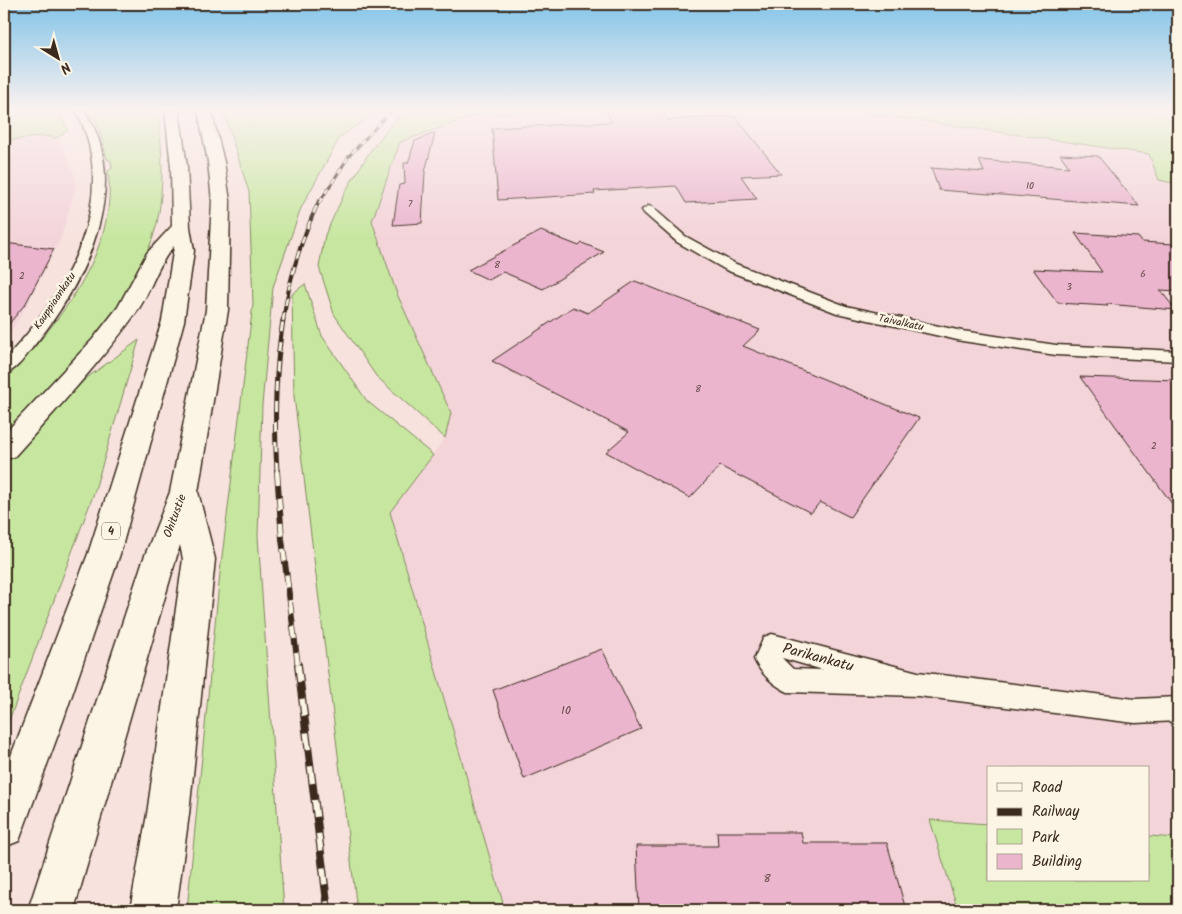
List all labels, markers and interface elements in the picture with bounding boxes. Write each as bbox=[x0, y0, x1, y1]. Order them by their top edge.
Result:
north arrow bbox=[32, 32, 82, 82]
text: N bbox=[55, 56, 75, 79]
house number: 10 bbox=[1026, 178, 1034, 194]
house number: 7 bbox=[408, 196, 413, 212]
house number: 8 bbox=[494, 257, 501, 273]
house number: 6 bbox=[1140, 266, 1146, 282]
house number: 2 bbox=[19, 268, 25, 284]
street label: Kauppiaankatu bbox=[29, 268, 81, 333]
house number: 3 bbox=[1066, 279, 1072, 295]
street label: Taivalkatu bbox=[877, 309, 926, 337]
house number: 8 bbox=[695, 381, 702, 397]
house number: 2 bbox=[1151, 438, 1157, 454]
street label: Ohitustie bbox=[158, 491, 192, 540]
road number: 4 bbox=[102, 522, 120, 540]
street label: Parikankatu bbox=[780, 637, 856, 679]
house number: 10 bbox=[561, 701, 571, 720]
legend bbox=[987, 766, 1150, 882]
text: Road bbox=[1032, 776, 1063, 800]
text: Railway bbox=[1032, 800, 1080, 824]
text: Park bbox=[1032, 826, 1060, 850]
text: Building bbox=[1032, 850, 1082, 874]
house number: 8 bbox=[763, 869, 771, 888]

